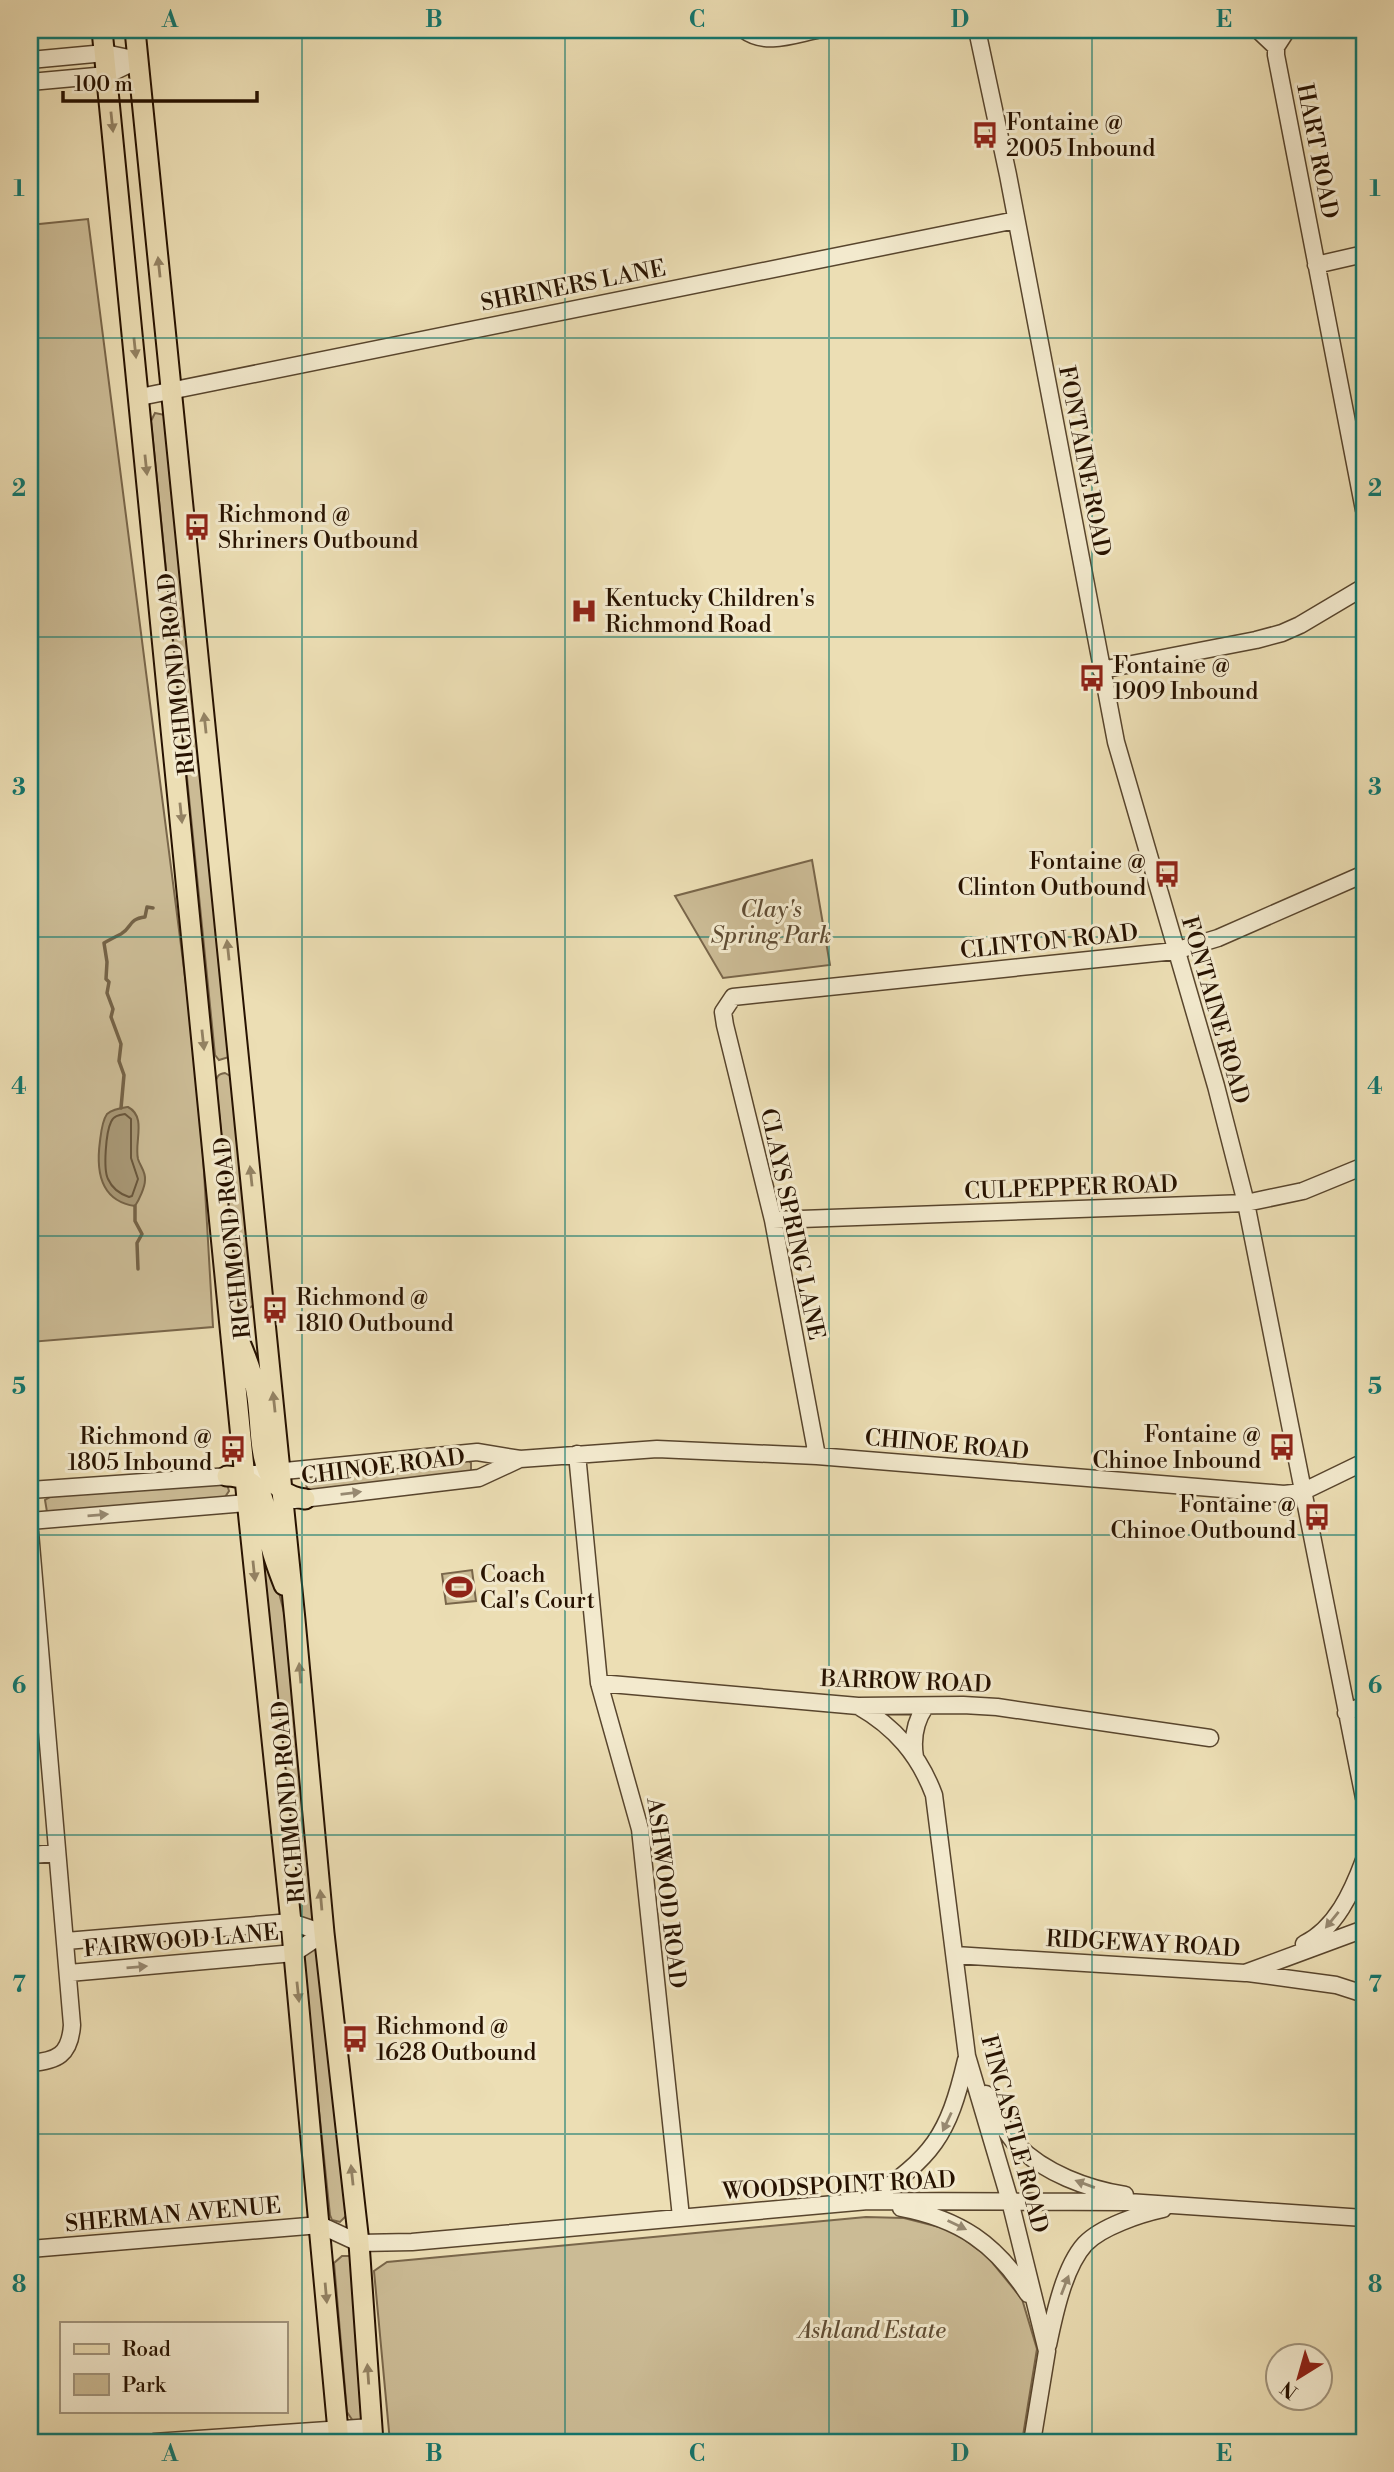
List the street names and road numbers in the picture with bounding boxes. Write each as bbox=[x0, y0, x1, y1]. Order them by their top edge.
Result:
street label: HART ROAD bbox=[1290, 81, 1344, 221]
street label: SHRINERS LANE bbox=[478, 254, 668, 318]
street label: FONTAINE ROAD bbox=[1052, 363, 1116, 559]
street label: RICHMOND ROAD bbox=[152, 572, 202, 776]
street label: FONTAINE ROAD bbox=[1175, 913, 1255, 1107]
street label: CLINTON ROAD bbox=[959, 919, 1139, 965]
street label: CLAYS SPRING LANE bbox=[754, 1106, 830, 1343]
street label: RICHMOND ROAD bbox=[208, 1136, 258, 1340]
street label: CULPEPPER ROAD bbox=[964, 1170, 1178, 1206]
street label: CHINOE ROAD bbox=[864, 1424, 1030, 1466]
street label: CHINOE ROAD bbox=[300, 1443, 467, 1491]
street label: BARROW ROAD bbox=[819, 1665, 992, 1699]
street label: RICHMOND ROAD bbox=[266, 1700, 312, 1904]
street label: ASHWOOD ROAD bbox=[640, 1795, 692, 1990]
street label: FAIRWOOD LANE bbox=[82, 1919, 280, 1963]
street label: RIDGEWAY ROAD bbox=[1045, 1925, 1241, 1963]
street label: FINCASTLE ROAD bbox=[974, 2032, 1054, 2236]
street label: WOODSPOINT ROAD bbox=[721, 2166, 956, 2206]
street label: SHERMAN AVENUE bbox=[64, 2192, 282, 2238]

